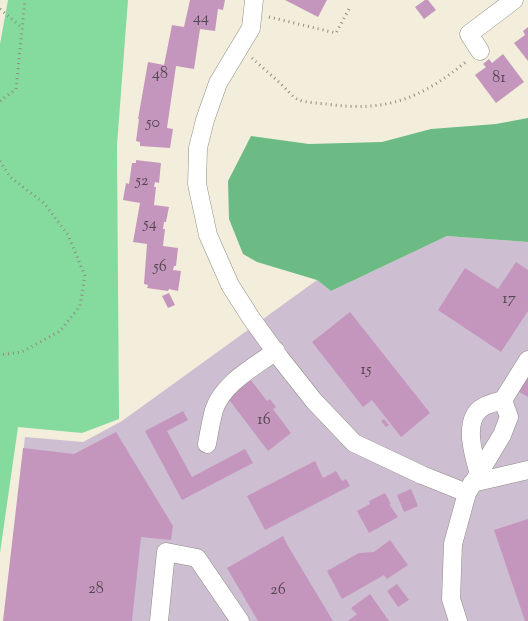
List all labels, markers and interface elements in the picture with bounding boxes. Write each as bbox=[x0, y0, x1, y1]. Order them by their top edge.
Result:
house number: 44 bbox=[193, 9, 209, 29]
house number: 48 bbox=[152, 65, 168, 85]
house number: 81 bbox=[492, 69, 506, 89]
house number: 50 bbox=[146, 114, 160, 134]
house number: 52 bbox=[136, 172, 148, 192]
house number: 54 bbox=[143, 215, 157, 235]
house number: 56 bbox=[153, 258, 167, 278]
house number: 17 bbox=[502, 290, 516, 310]
house number: 15 bbox=[361, 361, 371, 381]
house number: 16 bbox=[257, 411, 271, 431]
house number: 28 bbox=[88, 580, 104, 600]
house number: 26 bbox=[270, 581, 286, 601]

